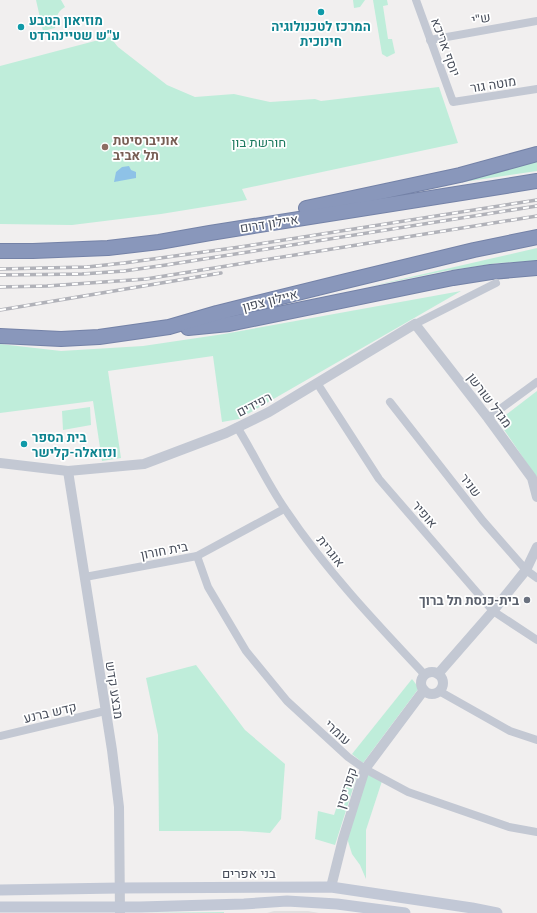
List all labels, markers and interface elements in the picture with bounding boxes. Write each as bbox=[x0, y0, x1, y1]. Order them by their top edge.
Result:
marker: המרכז לטכנולוגיה חינוכית bbox=[316, 7, 326, 17]
street label: ש"י bbox=[470, 8, 492, 28]
place label: מוזיאון הטבע ע"ש שטיינהרדט bbox=[29, 12, 120, 43]
street label: יוסף אריכא bbox=[428, 16, 464, 78]
place label: המרכז לטכנולוגיה חינוכית bbox=[271, 18, 371, 49]
marker: מוזיאון הטבע ע"ש שטיינהרדט bbox=[16, 22, 26, 32]
street label: מוטה גור bbox=[469, 72, 517, 96]
place label: אוניברסיטת תל אביב bbox=[113, 132, 179, 163]
park label: חורשת בון bbox=[232, 134, 286, 150]
marker: אוניברסיטת תל אביב bbox=[100, 142, 110, 152]
street label: איילון דרום bbox=[239, 210, 299, 236]
street label: איילון צפון bbox=[241, 285, 299, 315]
street label: מגדל שורשן bbox=[464, 369, 516, 431]
street label: רפידים bbox=[234, 388, 274, 420]
place label: בית הספר ונזואלה-קלישר bbox=[32, 429, 117, 460]
marker: בית הספר ונזואלה-קלישר bbox=[19, 439, 29, 449]
street label: שניר bbox=[457, 470, 485, 500]
street label: אופיר bbox=[409, 497, 441, 531]
street label: אוגרית bbox=[314, 532, 348, 570]
street label: בית חורון bbox=[139, 538, 189, 562]
place label: בית-כנסת תל ברוך bbox=[419, 592, 519, 608]
marker: בית-כנסת תל ברוך bbox=[522, 595, 532, 605]
street label: מבצע קדש bbox=[103, 660, 127, 720]
street label: קדש ברנע bbox=[22, 698, 78, 726]
street label: עומרי bbox=[322, 716, 354, 748]
street label: קפריסין bbox=[332, 765, 360, 811]
street label: בני אפרים bbox=[222, 865, 276, 881]

